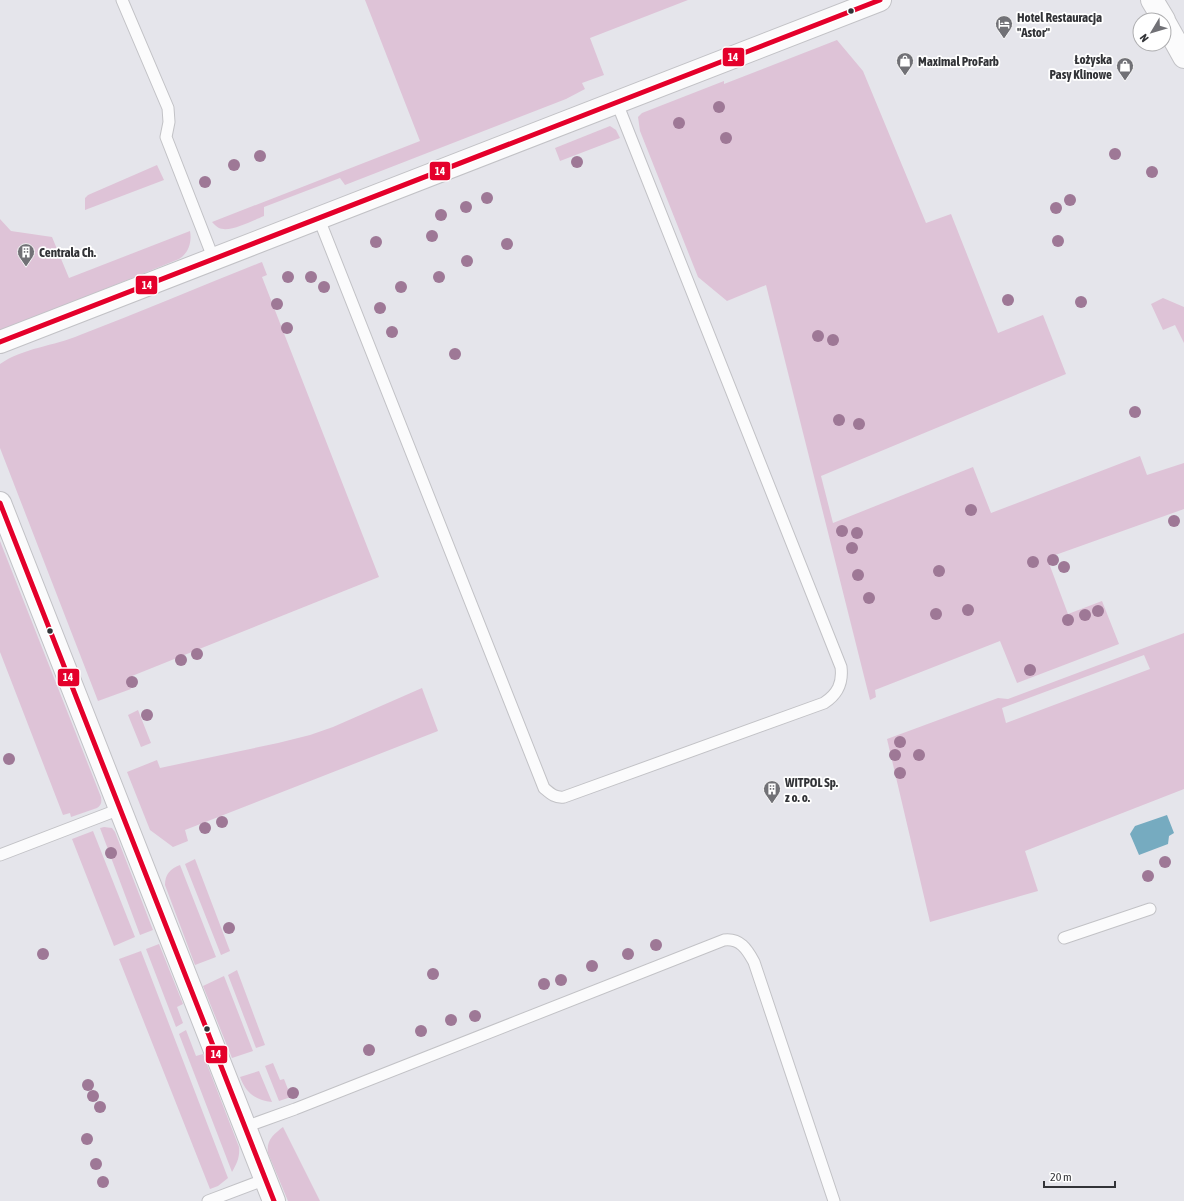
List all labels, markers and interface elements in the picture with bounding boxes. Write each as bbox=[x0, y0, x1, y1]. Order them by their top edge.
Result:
unlabelled marker bbox=[846, 6, 856, 16]
place label: Hotel Restauracja "Astor" bbox=[1017, 10, 1102, 40]
north arrow bbox=[1132, 12, 1172, 52]
hotel icon: Hotel Restauracja "Astor" bbox=[994, 14, 1014, 39]
text: N bbox=[1137, 32, 1151, 44]
line badge: 14 bbox=[722, 47, 745, 67]
text: 14 bbox=[728, 51, 738, 63]
shop icon: Maximal ProFarb bbox=[895, 51, 915, 76]
place label: Łożyska Pasy Klinowe bbox=[1049, 52, 1112, 82]
place label: Maximal ProFarb bbox=[918, 54, 999, 69]
shop icon: Łożyska Pasy Klinowe bbox=[1115, 56, 1135, 81]
line badge: 14 bbox=[429, 161, 451, 181]
text: 14 bbox=[435, 165, 445, 177]
building icon: Centrala Ch. bbox=[16, 242, 36, 267]
place label: Centrala Ch. bbox=[39, 245, 97, 260]
line badge: 14 bbox=[135, 275, 158, 295]
text: 14 bbox=[142, 279, 152, 291]
unlabelled marker bbox=[45, 626, 55, 636]
line badge: 14 bbox=[57, 668, 80, 687]
text: 14 bbox=[63, 671, 73, 683]
place label: WITPOL Sp. z o. o. bbox=[784, 775, 839, 805]
building icon: WITPOL Sp. z o. o. bbox=[762, 779, 782, 804]
unlabelled marker bbox=[202, 1024, 212, 1034]
line badge: 14 bbox=[205, 1045, 228, 1064]
text: 14 bbox=[211, 1048, 221, 1060]
scale bar bbox=[1044, 1163, 1115, 1189]
text: 20 m bbox=[1050, 1170, 1072, 1184]

